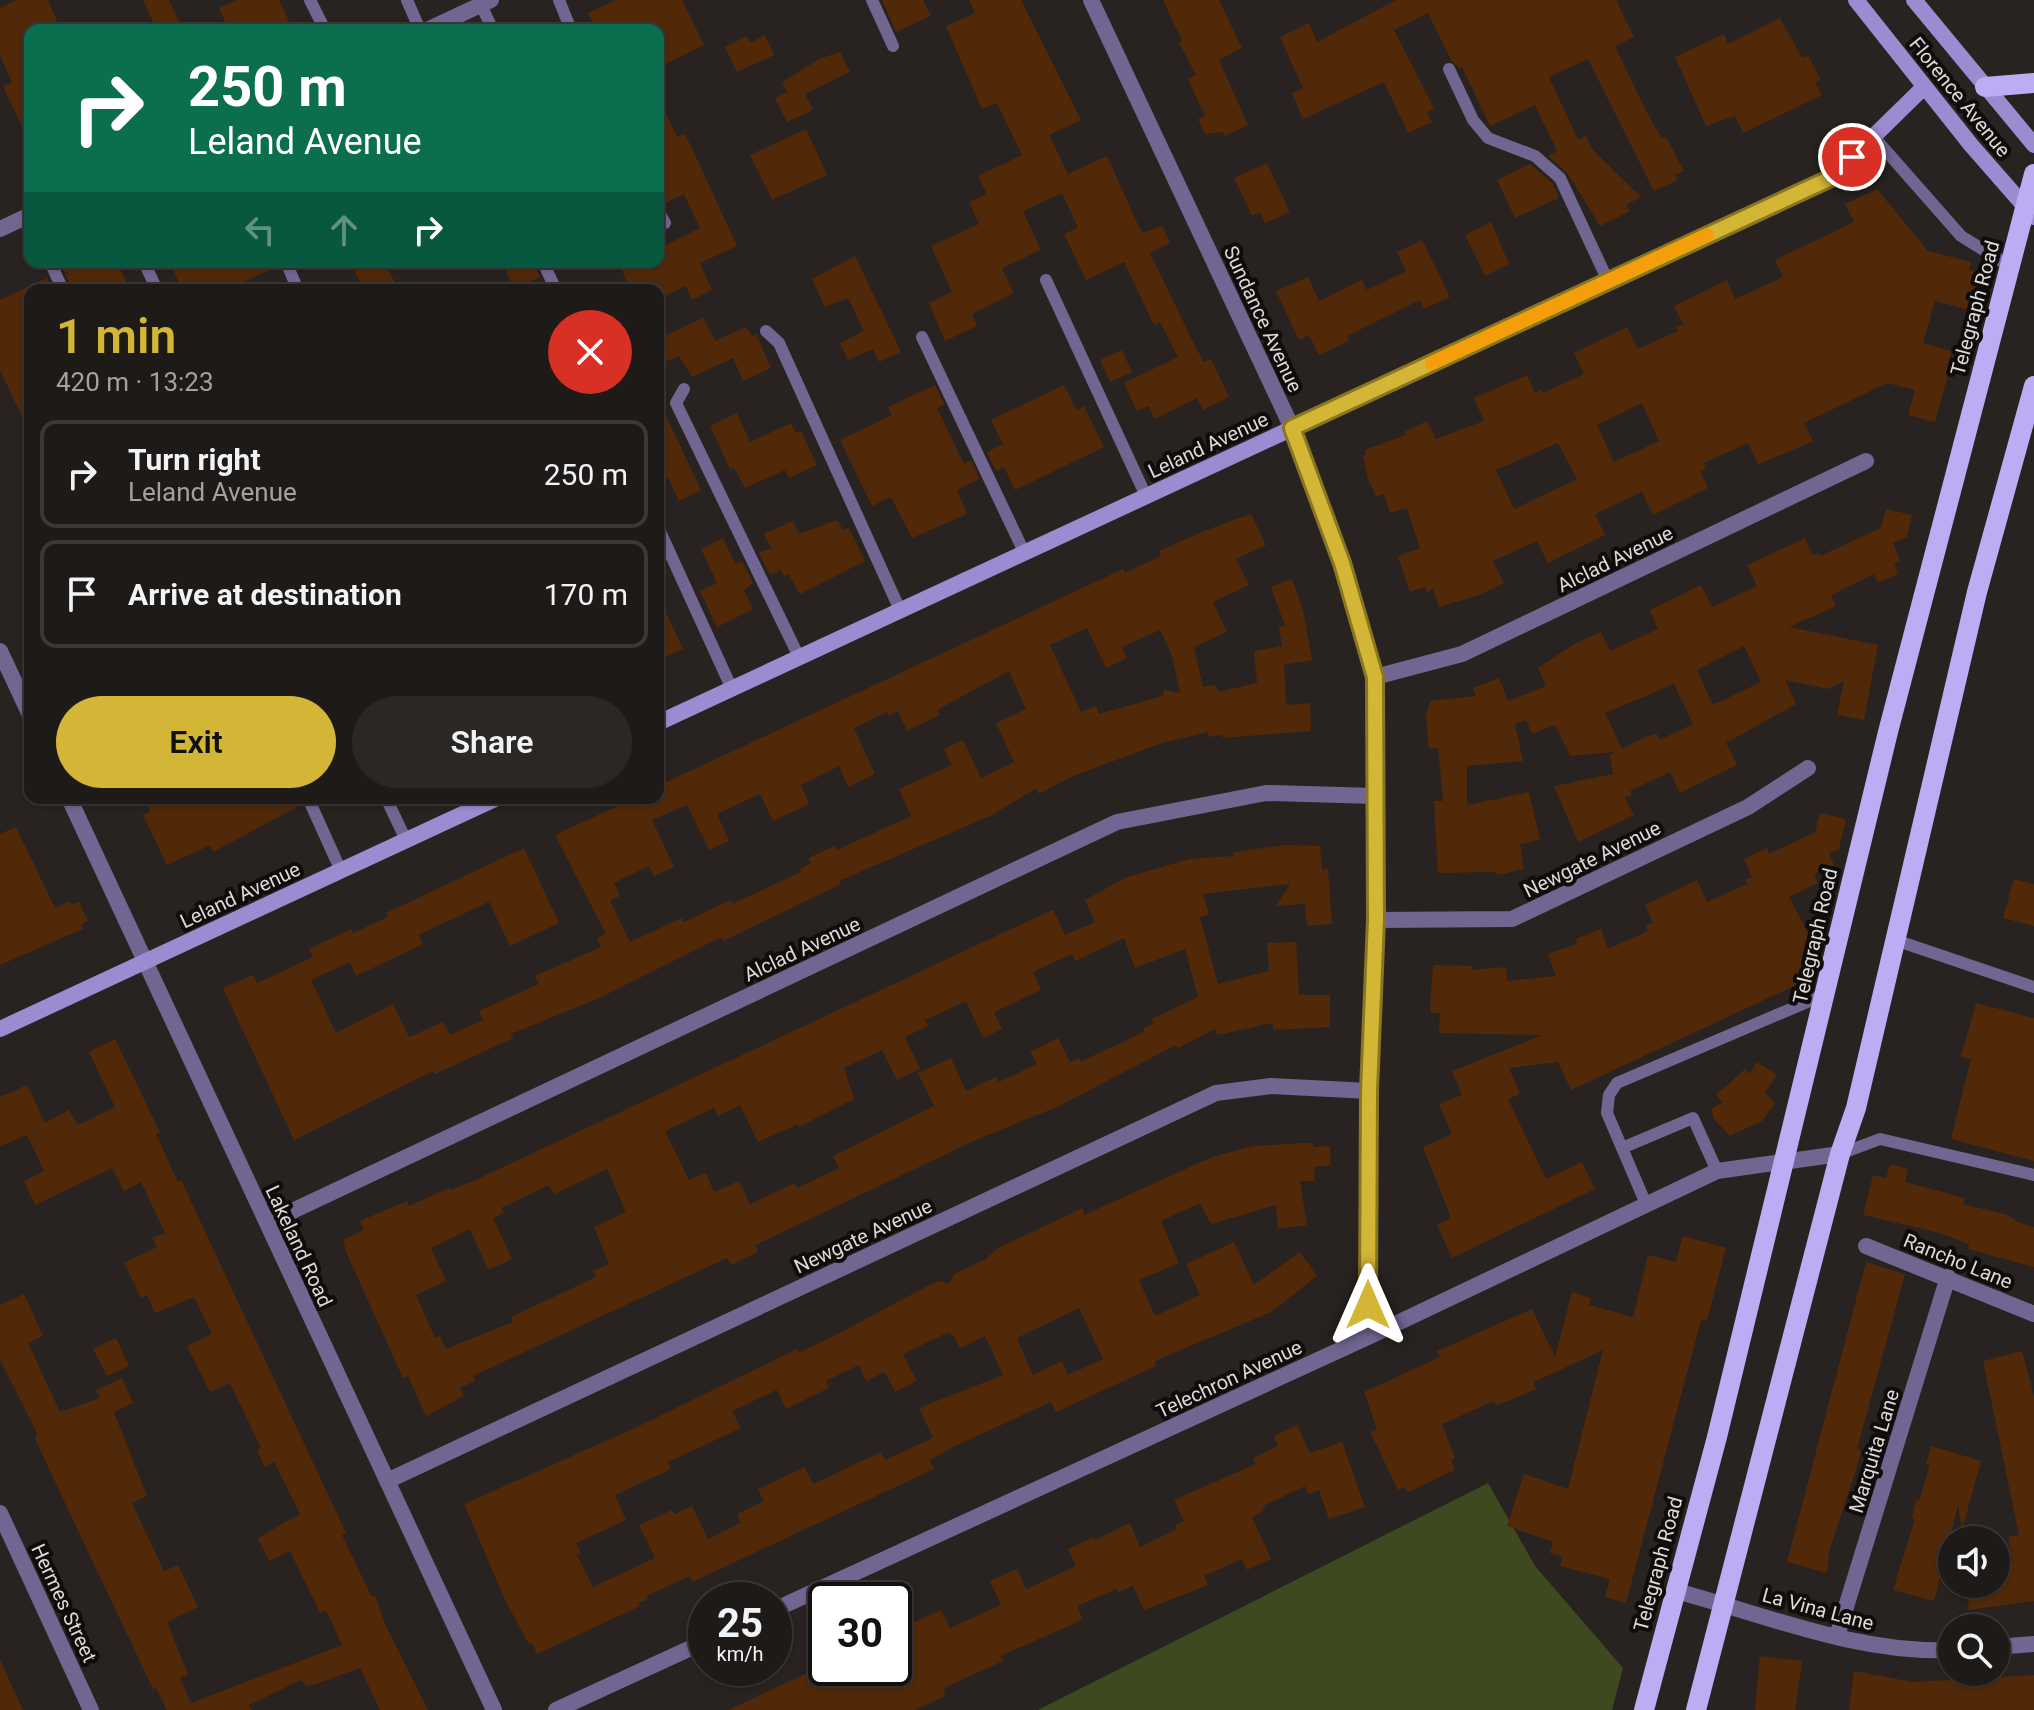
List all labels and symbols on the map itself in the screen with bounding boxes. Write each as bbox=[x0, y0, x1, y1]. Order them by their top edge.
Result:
street label: Florence Avenue bbox=[1904, 32, 2016, 162]
pin bbox=[1818, 123, 1886, 191]
street label: Telegraph Road bbox=[1945, 238, 2005, 378]
street label: Sundance Avenue bbox=[1219, 242, 1307, 396]
street label: Leland Avenue bbox=[1144, 407, 1272, 483]
street label: Alclad Avenue bbox=[1553, 521, 1677, 597]
street label: Newgate Avenue bbox=[1520, 815, 1664, 903]
street label: Leland Avenue bbox=[176, 857, 304, 933]
street label: Telegraph Road bbox=[1788, 866, 1842, 1006]
street label: Alclad Avenue bbox=[740, 912, 864, 986]
street label: Lakeland Road bbox=[260, 1182, 338, 1310]
street label: Newgate Avenue bbox=[790, 1194, 936, 1278]
street label: Rancho Lane bbox=[1900, 1228, 2016, 1294]
position arrow bbox=[1326, 1263, 1410, 1347]
street label: Telechron Avenue bbox=[1152, 1335, 1306, 1423]
street label: Marquita Lane bbox=[1844, 1386, 1904, 1516]
street label: Telegraph Road bbox=[1628, 1494, 1688, 1634]
street label: Hermes Street bbox=[26, 1540, 102, 1666]
speed limit sign: 30 bbox=[808, 1582, 912, 1686]
street label: La Vina Lane bbox=[1760, 1583, 1876, 1635]

